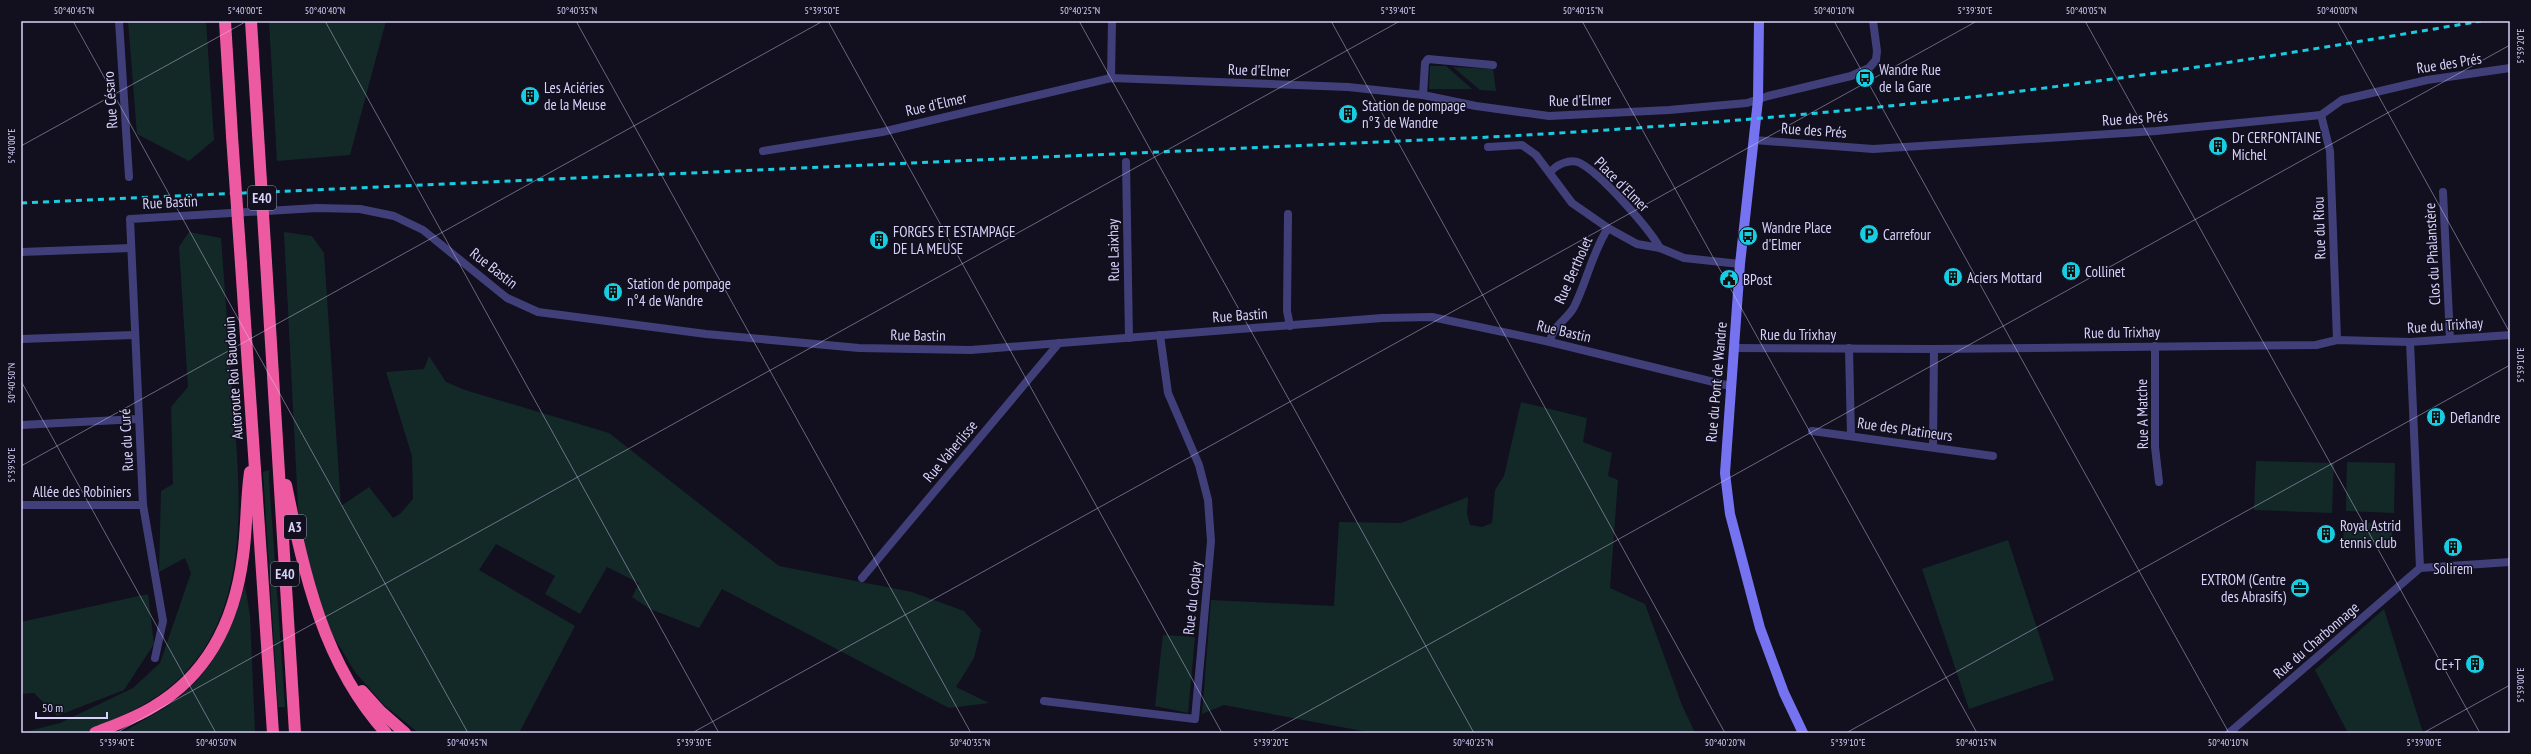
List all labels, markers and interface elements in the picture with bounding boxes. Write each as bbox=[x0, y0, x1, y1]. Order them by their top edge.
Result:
text: 50°40'45"N bbox=[54, 4, 94, 17]
text: 5°40'00"E bbox=[228, 4, 262, 17]
text: 50°40'40"N bbox=[305, 4, 345, 17]
text: 50°40'35"N bbox=[557, 4, 597, 17]
text: 5°39'50"E bbox=[805, 4, 839, 17]
text: 50°40'25"N bbox=[1060, 4, 1100, 17]
text: 5°39'40"E bbox=[1381, 4, 1415, 17]
text: 50°40'15"N bbox=[1563, 4, 1603, 17]
text: 50°40'10"N bbox=[1814, 4, 1854, 17]
text: 5°39'30"E bbox=[1958, 4, 1992, 17]
text: 50°40'05"N bbox=[2066, 4, 2106, 17]
text: 50°40'00"N bbox=[2317, 4, 2357, 17]
text: 5°39'20"E bbox=[2514, 29, 2527, 63]
street label: Rue des Prés bbox=[2415, 48, 2483, 78]
street label: Rue d'Elmer bbox=[1228, 59, 1291, 81]
place label: Wandre Rue de la Gare bbox=[1879, 60, 1941, 96]
bus stop icon: Wandre Rue de la Gare bbox=[1854, 67, 1876, 89]
street label: Rue Césaro bbox=[99, 71, 121, 129]
place label: Les Aciéries de la Meuse bbox=[544, 78, 606, 114]
building icon: Les Aciéries de la Meuse bbox=[519, 85, 541, 107]
street label: Rue d'Elmer bbox=[904, 88, 969, 120]
street label: Rue d'Elmer bbox=[1549, 90, 1612, 110]
place label: Station de pompage n°3 de Wandre bbox=[1362, 96, 1466, 132]
building icon: Station de pompage n°3 de Wandre bbox=[1337, 103, 1359, 125]
street label: Rue des Prés bbox=[2102, 106, 2168, 130]
street label: Rue des Prés bbox=[1781, 118, 1847, 142]
place label: Dr CERFONTAINE Michel bbox=[2232, 128, 2321, 164]
text: 5°40'00"E bbox=[5, 129, 18, 163]
building icon: Dr CERFONTAINE Michel bbox=[2207, 135, 2229, 157]
street label: Place d'Elmer bbox=[1591, 153, 1654, 216]
road number: E40 bbox=[248, 186, 276, 210]
street label: Rue Bastin bbox=[142, 191, 198, 213]
street label: Rue du Riou bbox=[2308, 196, 2330, 260]
street label: Clos du Phalanstère bbox=[2420, 202, 2444, 306]
street label: Rue Laixhay bbox=[1103, 218, 1123, 282]
place label: Wandre Place d'Elmer bbox=[1762, 218, 1832, 254]
place label: FORGES ET ESTAMPAGE DE LA MEUSE bbox=[893, 222, 1015, 258]
parking icon: Carrefour bbox=[1858, 223, 1880, 245]
bus stop icon: Wandre Place d'Elmer bbox=[1737, 225, 1759, 247]
place label: Carrefour bbox=[1883, 225, 1932, 244]
building icon: FORGES ET ESTAMPAGE DE LA MEUSE bbox=[868, 229, 890, 251]
street label: Rue Bertholet bbox=[1550, 233, 1596, 307]
street label: Rue Bastin bbox=[466, 244, 522, 292]
building icon: Collinet bbox=[2060, 260, 2082, 282]
place label: Collinet bbox=[2085, 262, 2125, 281]
building icon: Aciers Mottard bbox=[1942, 266, 1964, 288]
public building icon: BPost bbox=[1718, 268, 1740, 290]
place label: Aciers Mottard bbox=[1967, 268, 2042, 287]
place label: BPost bbox=[1743, 270, 1772, 289]
place label: Station de pompage n°4 de Wandre bbox=[627, 274, 731, 310]
building icon: Station de pompage n°4 de Wandre bbox=[602, 281, 624, 303]
street label: Rue Bastin bbox=[1212, 304, 1268, 326]
street label: Rue du Trixhay bbox=[2406, 313, 2484, 337]
street label: Autoroute Roi Baudouin bbox=[219, 316, 247, 440]
street label: Rue Bastin bbox=[1535, 316, 1593, 346]
street label: Rue du Pont de Wandre bbox=[1701, 321, 1731, 443]
street label: Rue du Trixhay bbox=[2084, 322, 2161, 342]
street label: Rue Bastin bbox=[890, 325, 946, 345]
street label: Rue du Trixhay bbox=[1760, 325, 1836, 344]
text: 5°39'10"E bbox=[2514, 348, 2527, 382]
text: 50°40'50"N bbox=[5, 363, 18, 403]
street label: Rue A Matche bbox=[2132, 379, 2152, 449]
building icon: Deflandre bbox=[2425, 406, 2447, 428]
street label: Rue du Curé bbox=[115, 408, 137, 472]
place label: Deflandre bbox=[2450, 408, 2501, 427]
street label: Rue des Platineurs bbox=[1856, 413, 1954, 445]
street label: Rue Vaherlisse bbox=[919, 416, 981, 486]
text: 5°39'50"E bbox=[5, 448, 18, 482]
street label: Allée des Robiniers bbox=[33, 482, 131, 501]
road number: A3 bbox=[284, 515, 306, 539]
place label: Royal Astrid tennis club bbox=[2340, 516, 2401, 552]
building icon: Royal Astrid tennis club bbox=[2315, 523, 2337, 545]
building icon: Solirem bbox=[2442, 536, 2464, 558]
place label: Solirem bbox=[2433, 559, 2473, 578]
street label: Rue du Coplay bbox=[1179, 560, 1205, 636]
road number: E40 bbox=[271, 562, 299, 586]
place label: EXTROM (Centre des Abrasifs) bbox=[2201, 570, 2287, 606]
office icon: EXTROM (Centre des Abrasifs) bbox=[2289, 577, 2311, 599]
street label: Rue du Charbonnage bbox=[2269, 598, 2363, 682]
building icon: CE+T bbox=[2464, 653, 2486, 675]
place label: CE+T bbox=[2435, 655, 2461, 674]
text: 5°39'00"E bbox=[2514, 668, 2527, 702]
scale bar bbox=[36, 694, 107, 720]
text: 50 m bbox=[42, 700, 63, 715]
text: 5°39'40"E bbox=[100, 736, 134, 749]
text: 50°40'50"N bbox=[196, 736, 236, 749]
text: 50°40'45"N bbox=[447, 736, 487, 749]
text: 5°39'30"E bbox=[677, 736, 711, 749]
text: 50°40'35"N bbox=[950, 736, 990, 749]
text: 5°39'20"E bbox=[1254, 736, 1288, 749]
text: 50°40'25"N bbox=[1453, 736, 1493, 749]
text: 50°40'20"N bbox=[1705, 736, 1745, 749]
text: 5°39'10"E bbox=[1831, 736, 1865, 749]
text: 50°40'15"N bbox=[1956, 736, 1996, 749]
text: 50°40'10"N bbox=[2208, 736, 2248, 749]
text: 5°39'00"E bbox=[2407, 736, 2441, 749]

